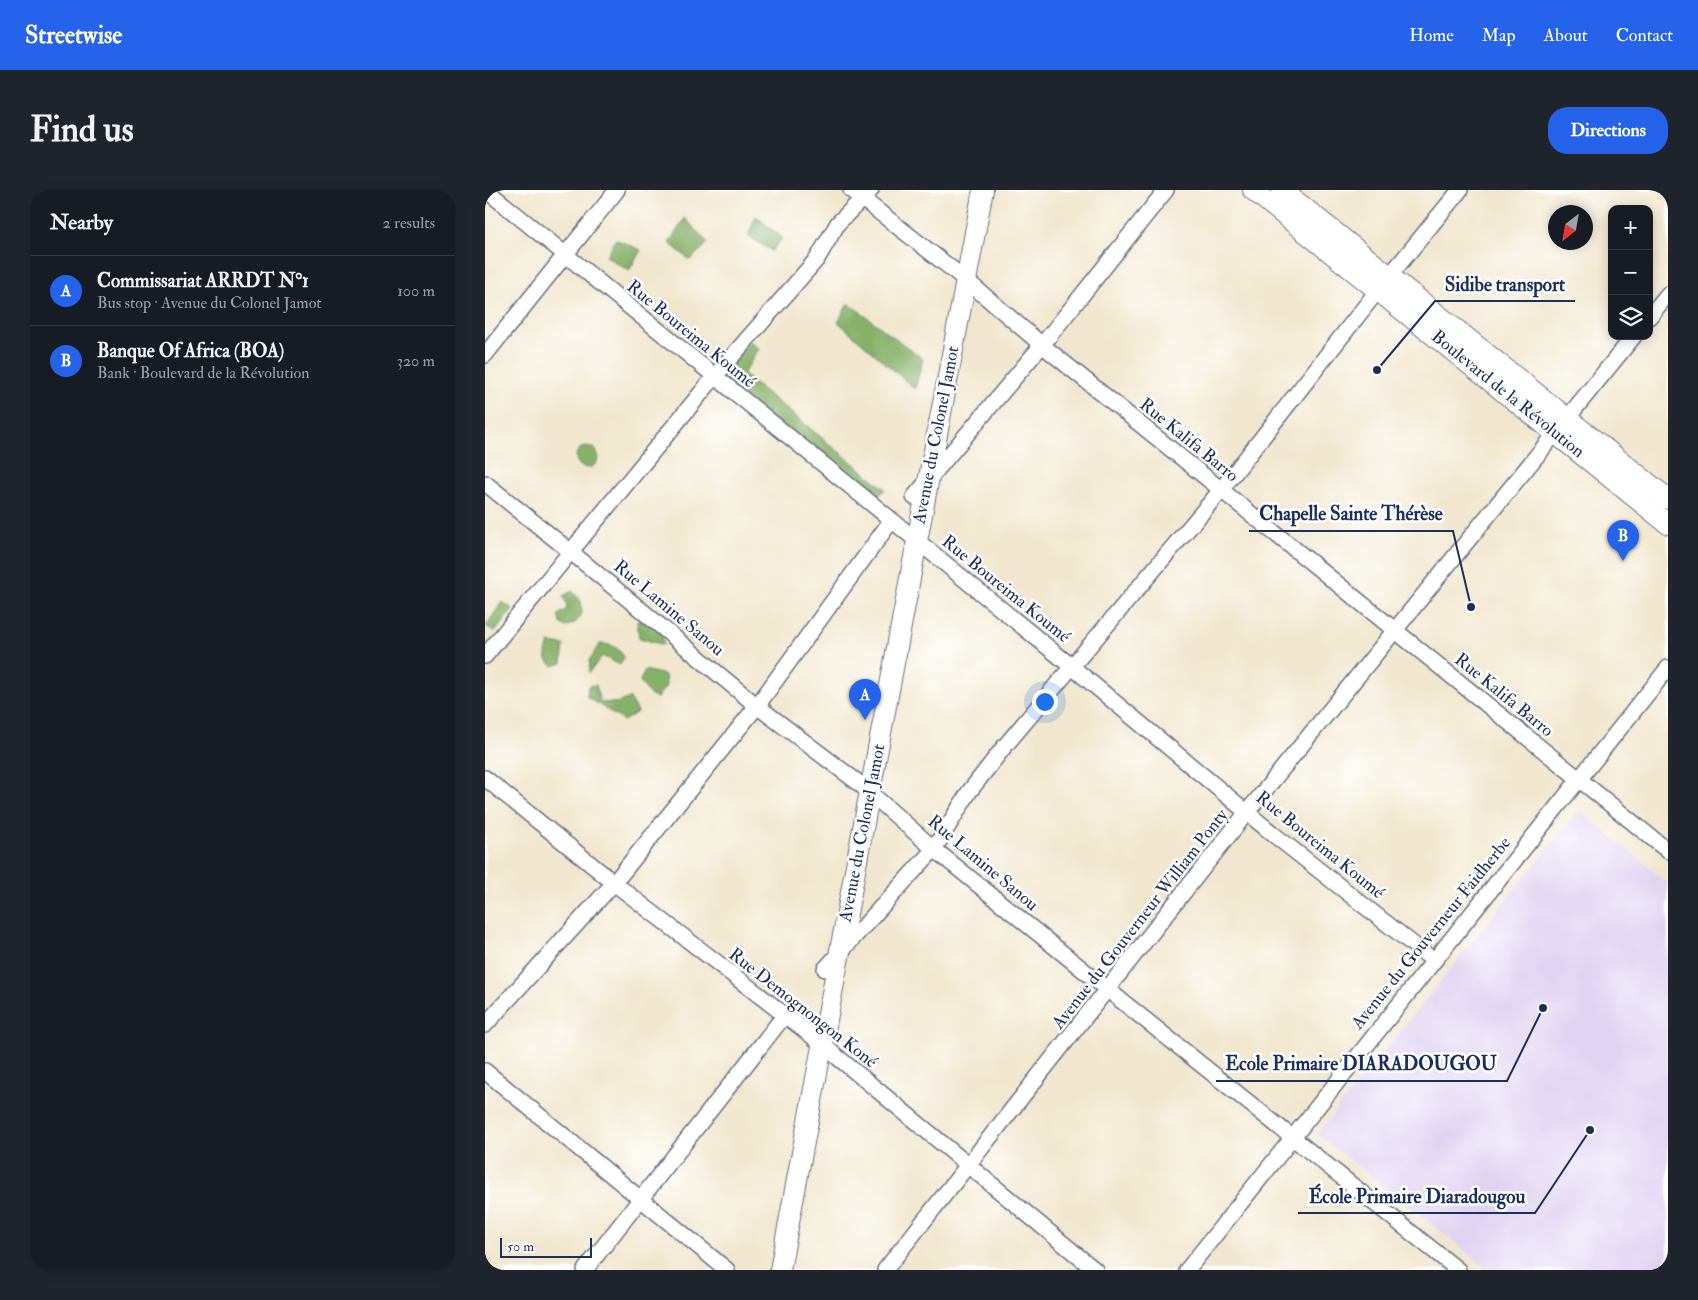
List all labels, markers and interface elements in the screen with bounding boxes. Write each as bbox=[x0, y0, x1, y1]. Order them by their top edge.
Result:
text: Streetwise bbox=[25, 20, 122, 51]
text: Home bbox=[1409, 24, 1454, 47]
text: Map bbox=[1482, 24, 1516, 47]
text: About bbox=[1544, 24, 1588, 47]
text: Contact bbox=[1616, 24, 1673, 47]
button: Directions bbox=[1548, 107, 1668, 154]
text: Find us bbox=[30, 108, 134, 152]
north arrow bbox=[1548, 205, 1593, 250]
map controls bbox=[1608, 205, 1653, 340]
button: + bbox=[1608, 205, 1653, 250]
text: Nearby bbox=[50, 209, 113, 236]
text: 2 results bbox=[382, 213, 435, 233]
button: − bbox=[1608, 250, 1653, 295]
callout: Sidibe transport bbox=[1435, 267, 1575, 301]
text: Commissariat ARRDT N°1 bbox=[97, 269, 309, 293]
text: Sidibe transport bbox=[1445, 273, 1566, 298]
street label: Rue Boureima Koumé bbox=[622, 275, 760, 393]
text: A bbox=[61, 281, 71, 301]
text: 100 m bbox=[397, 281, 435, 301]
text: Bus stop · Avenue du Colonel Jamot bbox=[97, 293, 322, 313]
button: layers bbox=[1608, 295, 1653, 340]
street label: Boulevard de la Révolution bbox=[1427, 325, 1589, 463]
text: Banque Of Africa (BOA) bbox=[97, 339, 284, 363]
street label: Avenue du Colonel Jamot bbox=[907, 344, 965, 527]
text: B bbox=[61, 351, 71, 371]
text: 320 m bbox=[397, 351, 435, 371]
text: Bank · Boulevard de la Révolution bbox=[97, 363, 310, 383]
street label: Rue Kalifa Barro bbox=[1135, 393, 1243, 487]
callout: Chapelle Sainte Thérèse bbox=[1249, 497, 1453, 531]
text: Chapelle Sainte Thérèse bbox=[1259, 502, 1443, 527]
pin: B bbox=[1607, 520, 1639, 561]
street label: Rue Boureima Koumé bbox=[937, 530, 1075, 648]
street label: Rue Lamine Sanou bbox=[609, 555, 729, 661]
street label: Rue Kalifa Barro bbox=[1450, 648, 1558, 742]
pin: A bbox=[849, 679, 881, 720]
your location bbox=[1032, 689, 1058, 715]
street label: Avenue du Colonel Jamot bbox=[833, 742, 891, 925]
street label: Rue Boureima Koumé bbox=[1251, 786, 1389, 904]
street label: Avenue du Gouverneur William Ponty bbox=[1046, 803, 1234, 1035]
street label: Rue Lamine Sanou bbox=[923, 810, 1043, 916]
street label: Avenue du Gouverneur Faidherbe bbox=[1346, 832, 1516, 1035]
street label: Rue Demognongon Koné bbox=[724, 943, 882, 1074]
callout: Ecole Primaire DIARADOUGOU bbox=[1216, 1047, 1507, 1081]
text: Ecole Primaire DIARADOUGOU bbox=[1225, 1052, 1497, 1076]
callout: École Primaire Diaradougou bbox=[1298, 1179, 1535, 1213]
text: École Primaire Diaradougou bbox=[1309, 1183, 1525, 1210]
scale bar bbox=[500, 1235, 593, 1258]
text: 50 m bbox=[507, 1238, 534, 1255]

